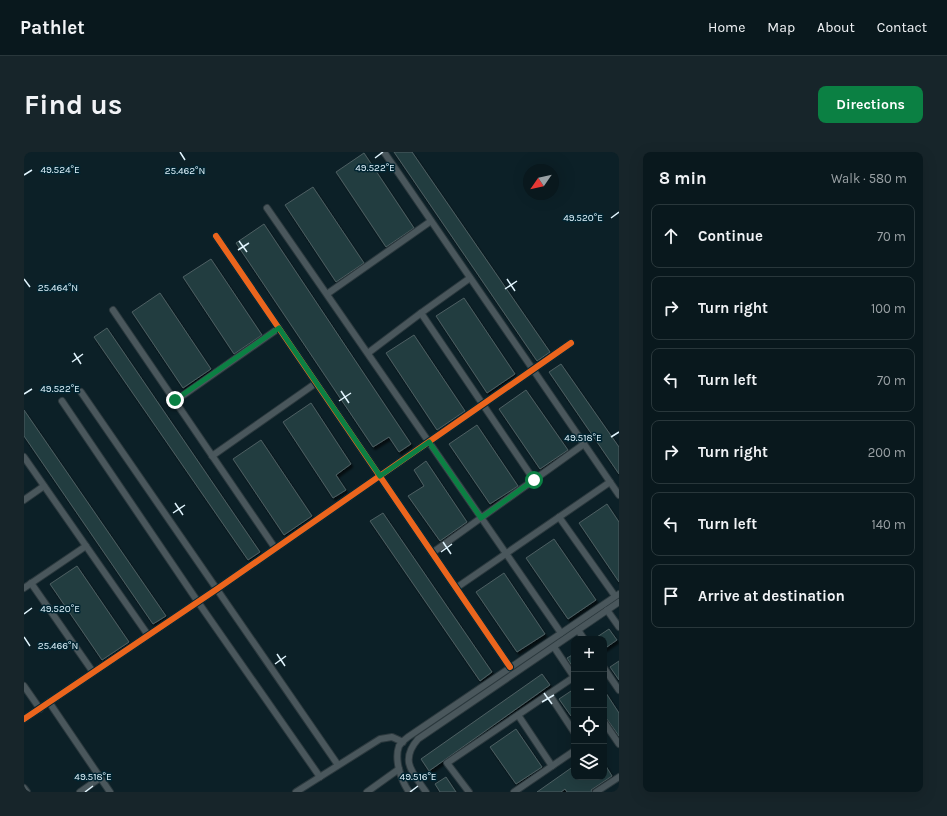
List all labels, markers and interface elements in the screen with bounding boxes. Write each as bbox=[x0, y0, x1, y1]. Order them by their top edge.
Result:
text: Pathlet bbox=[20, 17, 85, 39]
text: Home bbox=[708, 19, 745, 36]
text: Map bbox=[767, 19, 795, 36]
text: About bbox=[817, 19, 855, 36]
text: Contact bbox=[877, 19, 927, 36]
button: Directions bbox=[818, 86, 923, 123]
text: Find us bbox=[24, 88, 123, 121]
text: 49.522°E bbox=[355, 162, 395, 174]
text: 49.524°E bbox=[40, 164, 80, 176]
north arrow bbox=[523, 164, 559, 200]
text: 25.462°N bbox=[165, 165, 205, 177]
text: 8 min bbox=[659, 168, 707, 188]
text: Walk · 580 m bbox=[831, 171, 907, 186]
text: 49.520°E bbox=[563, 212, 603, 224]
icon: ahead bbox=[660, 225, 682, 247]
text: Continue bbox=[698, 227, 763, 245]
text: 70 m bbox=[877, 229, 906, 244]
text: 25.464°N bbox=[38, 282, 78, 294]
icon: right bbox=[660, 297, 682, 319]
text: Turn right bbox=[698, 299, 768, 317]
text: 100 m bbox=[871, 301, 906, 316]
icon: left bbox=[660, 369, 682, 391]
text: Turn left bbox=[698, 371, 757, 389]
text: 70 m bbox=[877, 373, 906, 388]
text: 49.522°E bbox=[40, 383, 80, 395]
route end bbox=[166, 391, 184, 409]
text: 49.518°E bbox=[564, 432, 602, 444]
icon: right bbox=[660, 441, 682, 463]
text: Turn right bbox=[698, 443, 768, 461]
text: 200 m bbox=[868, 445, 906, 460]
route start bbox=[525, 471, 543, 489]
icon: left bbox=[660, 513, 682, 535]
text: Turn left bbox=[698, 515, 757, 533]
text: 140 m bbox=[871, 517, 906, 532]
icon: arrive bbox=[660, 585, 682, 607]
text: Arrive at destination bbox=[698, 587, 845, 605]
text: 49.520°E bbox=[40, 603, 80, 615]
map controls bbox=[571, 636, 607, 780]
button: + bbox=[571, 636, 607, 672]
text: 25.466°N bbox=[38, 640, 78, 652]
button: − bbox=[571, 672, 607, 708]
button: locate bbox=[571, 708, 607, 744]
button: layers bbox=[571, 744, 607, 780]
text: 49.518°E bbox=[74, 771, 112, 783]
text: 49.516°E bbox=[400, 771, 436, 783]

